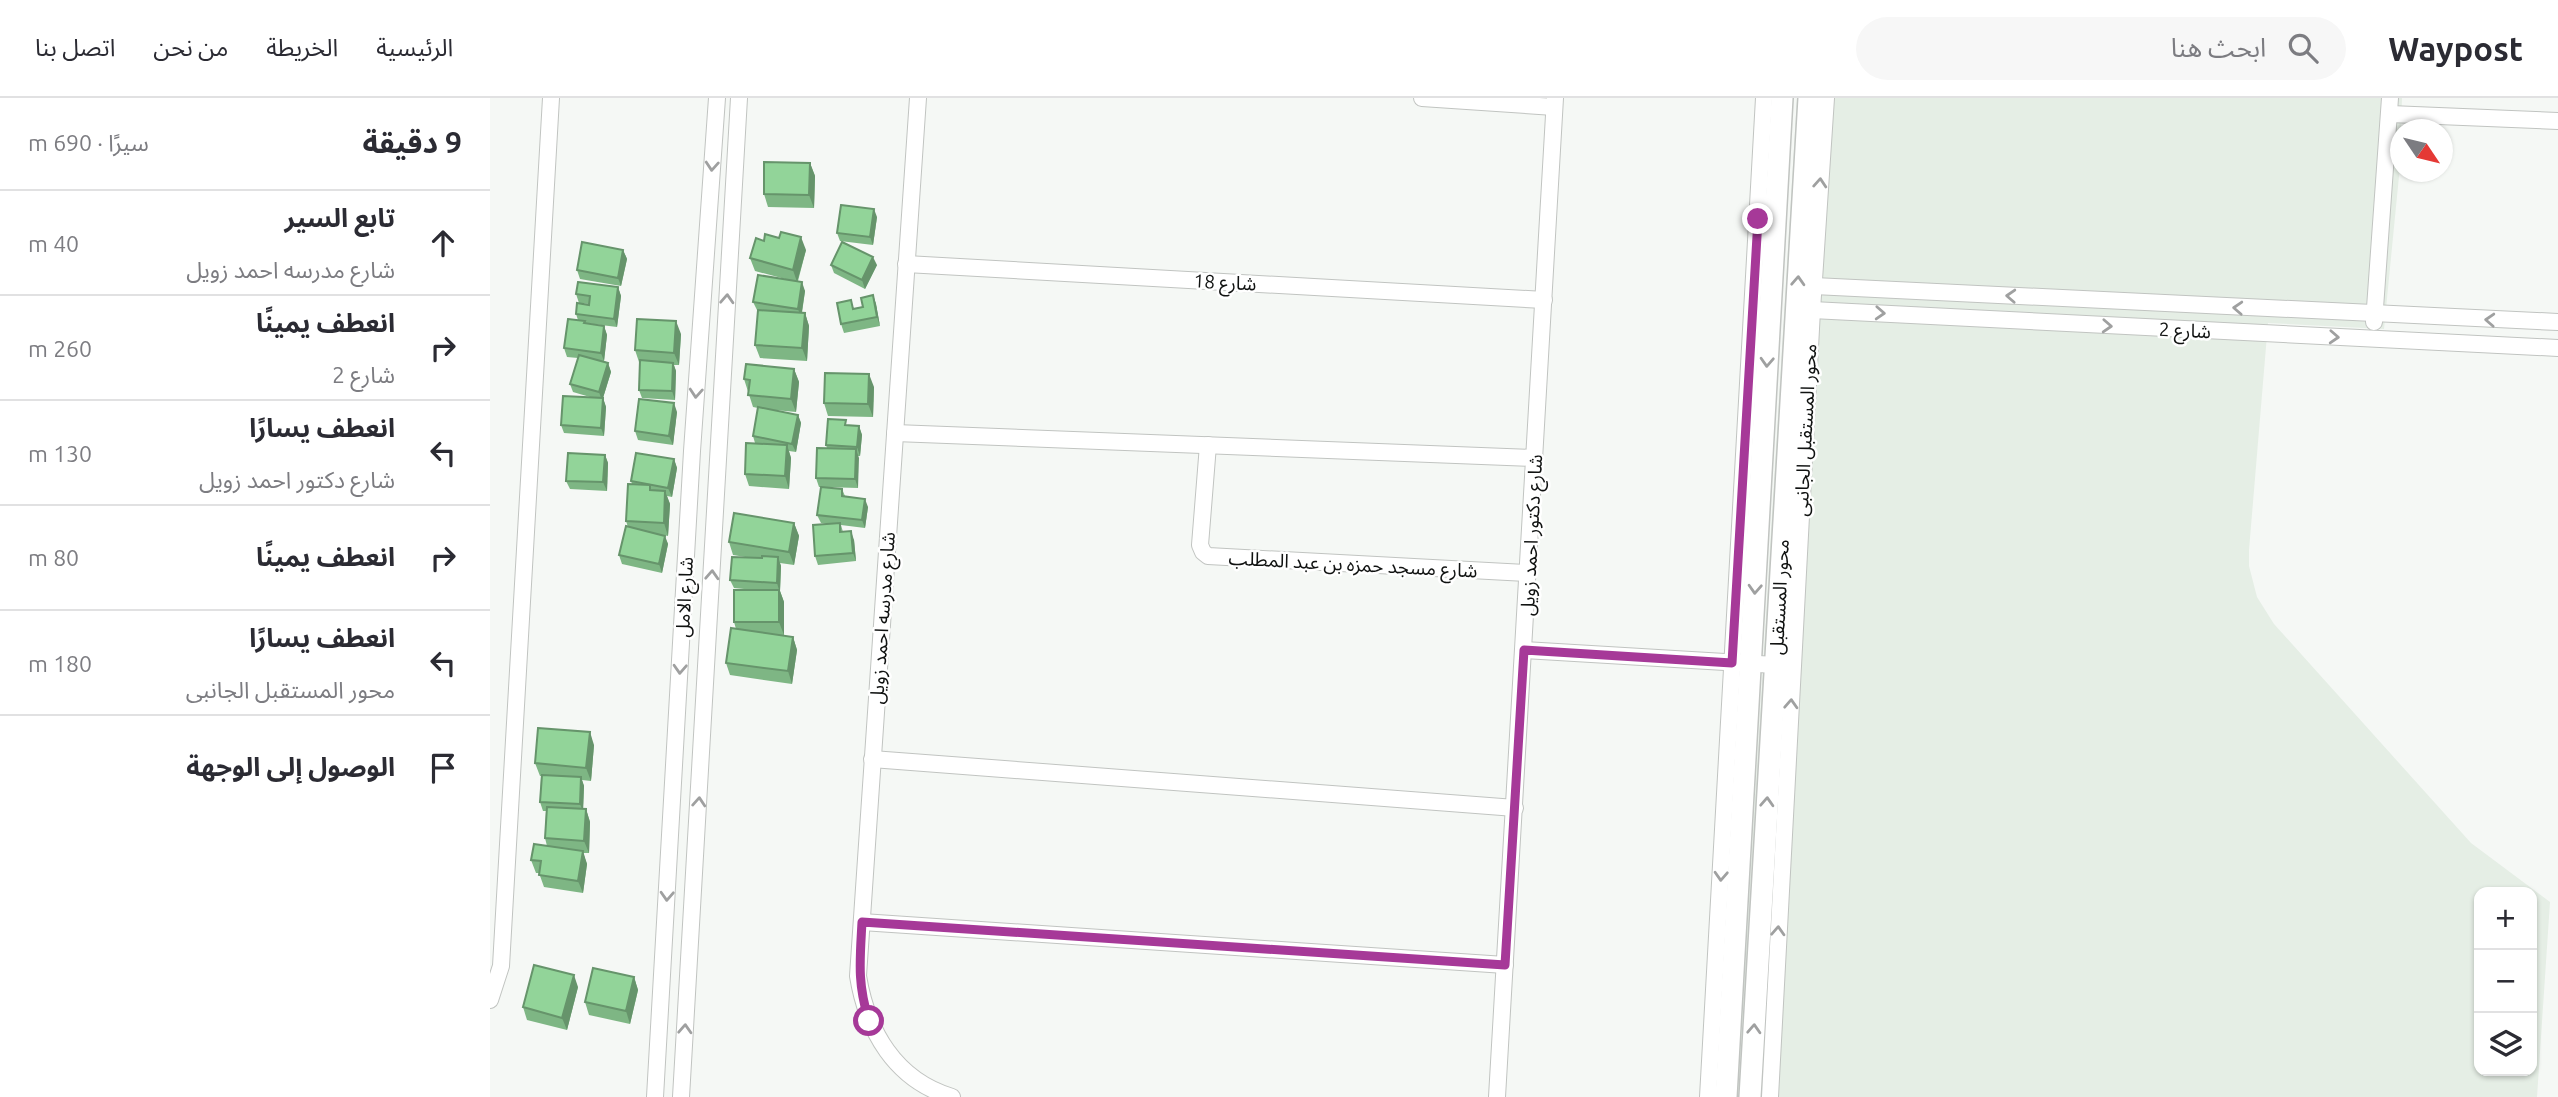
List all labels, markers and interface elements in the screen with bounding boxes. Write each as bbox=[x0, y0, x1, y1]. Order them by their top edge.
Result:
search box bbox=[1856, 17, 2346, 80]
icon: search bbox=[2284, 29, 2322, 67]
text: Waypost bbox=[2388, 30, 2523, 67]
text: ابحث هنا bbox=[2171, 33, 2266, 62]
text: اتصل بنا bbox=[35, 34, 115, 61]
text: من نحن bbox=[153, 34, 228, 61]
text: الخريطة bbox=[266, 34, 338, 61]
text: الرئيسية bbox=[376, 34, 453, 61]
north arrow bbox=[2390, 119, 2453, 182]
text: 9 دقيقة bbox=[362, 125, 462, 159]
text: سيرًا · 690 m bbox=[28, 130, 149, 155]
one-way arrow bbox=[705, 161, 720, 172]
one-way arrow bbox=[1813, 177, 1828, 188]
text: تابع السير bbox=[285, 203, 395, 232]
route end bbox=[1742, 203, 1773, 234]
icon: ahead bbox=[424, 224, 462, 262]
text: 40 m bbox=[28, 231, 79, 256]
text: شارع مدرسه احمد زويل bbox=[186, 257, 395, 282]
street label: شارع 18 bbox=[1193, 269, 1257, 298]
one-way arrow bbox=[1790, 275, 1805, 286]
one-way arrow bbox=[2005, 289, 2016, 304]
one-way arrow bbox=[719, 293, 734, 304]
one-way arrow bbox=[2232, 300, 2243, 315]
one-way arrow bbox=[1875, 306, 1886, 321]
text: انعطف يمينًا bbox=[256, 308, 395, 337]
one-way arrow bbox=[2484, 312, 2495, 327]
one-way arrow bbox=[2102, 318, 2113, 333]
street label: شارع 2 bbox=[2158, 318, 2212, 345]
icon: right bbox=[424, 329, 462, 367]
one-way arrow bbox=[2329, 329, 2340, 344]
text: 260 m bbox=[28, 336, 92, 361]
street label: محور المستقبل الجانبى bbox=[1789, 343, 1822, 517]
one-way arrow bbox=[1760, 357, 1775, 368]
text: شارع 2 bbox=[332, 362, 395, 387]
one-way arrow bbox=[688, 388, 703, 399]
text: انعطف يسارًا bbox=[249, 413, 395, 442]
icon: left bbox=[424, 434, 462, 472]
text: 130 m bbox=[28, 441, 92, 466]
street label: شارع دكتور احمد زويل bbox=[1516, 454, 1549, 617]
text: شارع دكتور احمد زويل bbox=[199, 467, 395, 492]
street label: شارع مدرسه احمد زويل bbox=[865, 531, 902, 705]
icon: right bbox=[424, 539, 462, 577]
street label: محور المستقبل bbox=[1765, 539, 1794, 655]
text: انعطف يمينًا bbox=[256, 542, 395, 571]
text: 80 m bbox=[28, 545, 79, 570]
street label: شارع مسجد حمزه بن عبد المطلب bbox=[1228, 546, 1478, 585]
street label: شارع الامل bbox=[671, 556, 700, 638]
one-way arrow bbox=[704, 569, 719, 580]
one-way arrow bbox=[1748, 584, 1763, 595]
text: انعطف يسارًا bbox=[249, 623, 395, 652]
icon: left bbox=[424, 644, 462, 682]
text: 180 m bbox=[28, 651, 92, 676]
one-way arrow bbox=[672, 664, 687, 675]
text: محور المستقبل الجانبى bbox=[186, 677, 395, 702]
one-way arrow bbox=[1783, 698, 1798, 709]
icon: arrive bbox=[424, 749, 462, 787]
text: الوصول إلى الوجهة bbox=[186, 752, 395, 781]
one-way arrow bbox=[691, 796, 706, 807]
one-way arrow bbox=[1759, 796, 1774, 807]
one-way arrow bbox=[1714, 870, 1729, 881]
map controls bbox=[2474, 887, 2537, 1076]
button: + bbox=[2474, 887, 2537, 950]
one-way arrow bbox=[660, 891, 675, 902]
one-way arrow bbox=[1771, 925, 1786, 936]
button: − bbox=[2474, 950, 2537, 1013]
route start bbox=[853, 1005, 884, 1036]
button: layers bbox=[2474, 1013, 2537, 1076]
one-way arrow bbox=[677, 1023, 692, 1034]
one-way arrow bbox=[1746, 1023, 1761, 1034]

